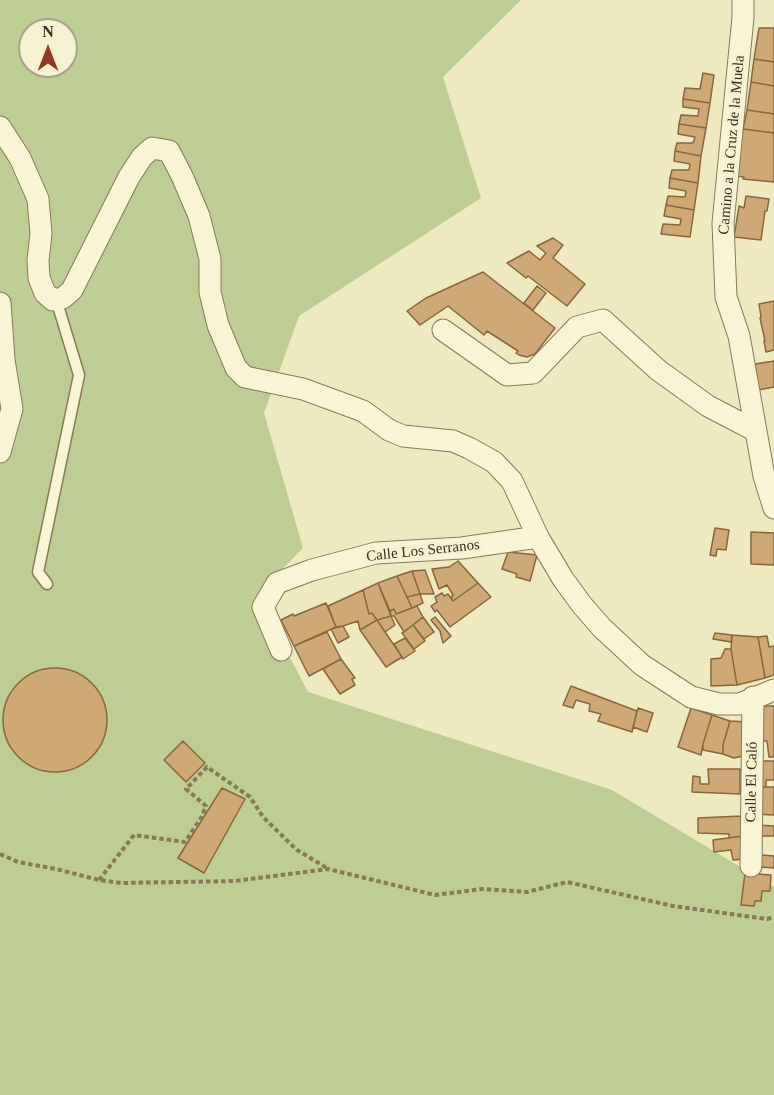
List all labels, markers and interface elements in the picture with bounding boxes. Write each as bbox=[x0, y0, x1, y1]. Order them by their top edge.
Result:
north arrow bbox=[18, 18, 78, 78]
text: N bbox=[42, 23, 54, 40]
street label: Camino a la Cruz de la Muela bbox=[715, 55, 749, 235]
street label: Calle Los Serranos bbox=[365, 536, 481, 566]
street label: Calle El Caló bbox=[742, 741, 762, 823]

